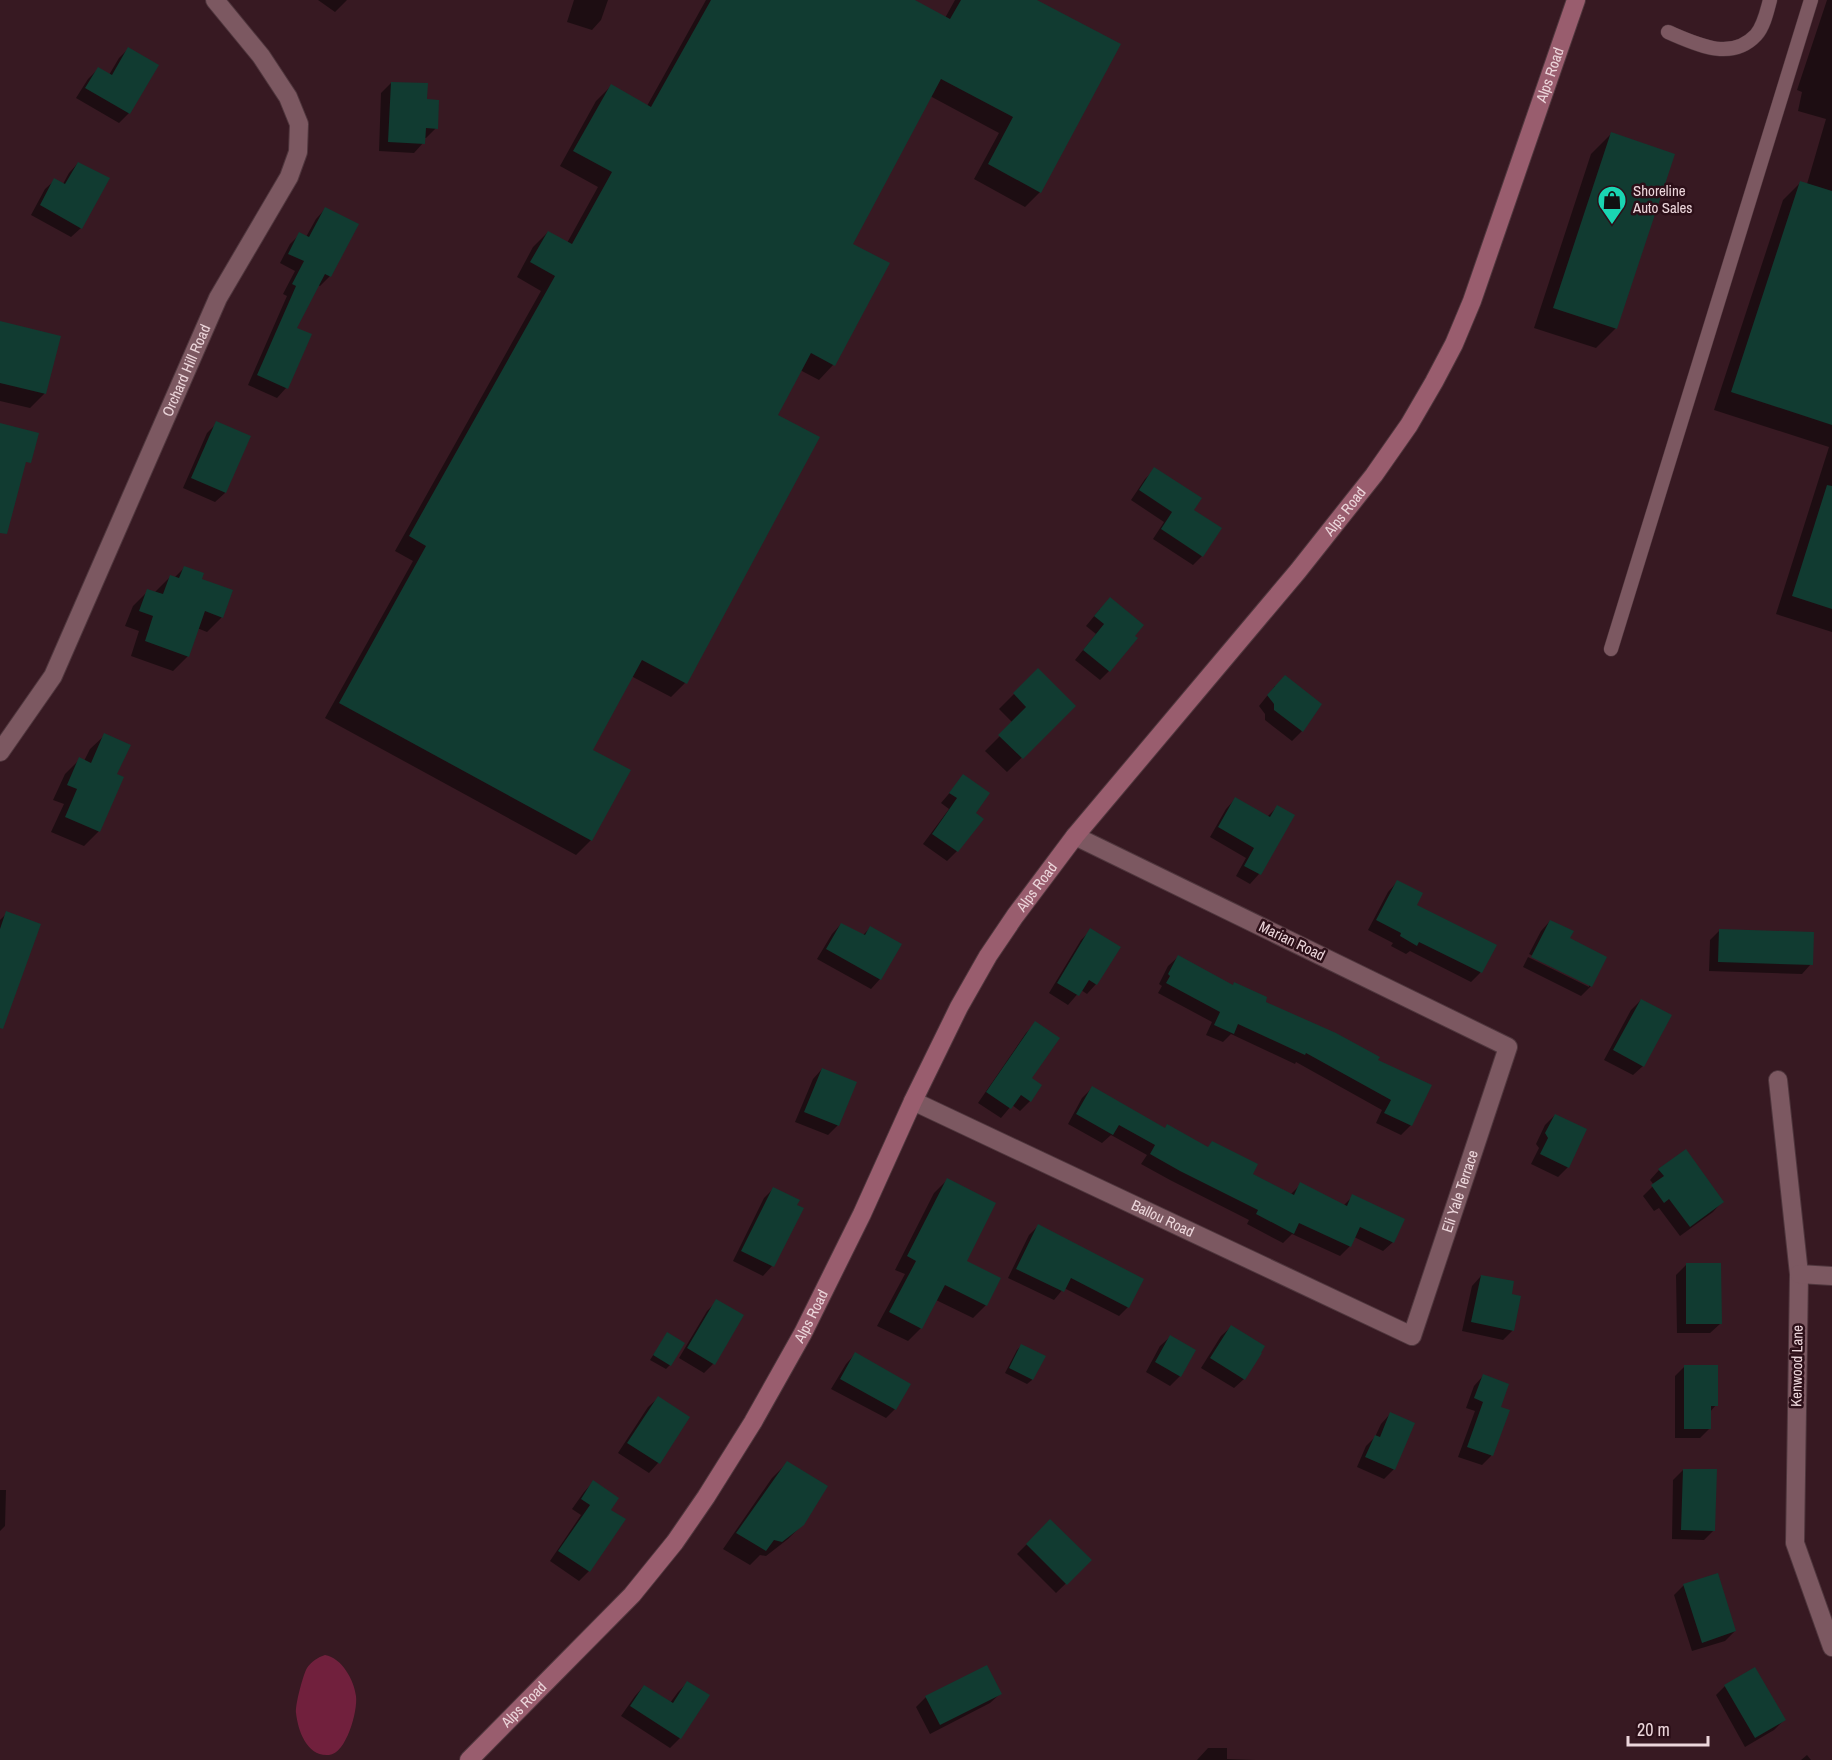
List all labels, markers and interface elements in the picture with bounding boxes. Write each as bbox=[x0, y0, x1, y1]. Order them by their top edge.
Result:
street label: Alps Road bbox=[1530, 45, 1569, 106]
place label: Shoreline Auto Sales bbox=[1632, 180, 1693, 218]
shop icon: Shoreline Auto Sales bbox=[1596, 184, 1628, 226]
street label: Orchard Hill Road bbox=[157, 321, 215, 420]
street label: Alps Road bbox=[1318, 482, 1371, 541]
street label: Alps Road bbox=[1010, 858, 1062, 917]
street label: Marian Road bbox=[1256, 916, 1329, 966]
street label: Eli Yale Terrace bbox=[1436, 1147, 1483, 1235]
street label: Ballou Road bbox=[1128, 1194, 1198, 1242]
street label: Alps Road bbox=[788, 1286, 833, 1347]
street label: Kenwood Lane bbox=[1785, 1325, 1808, 1407]
street label: Alps Road bbox=[495, 1677, 551, 1732]
scale bar bbox=[1628, 1709, 1708, 1747]
text: 20 m bbox=[1637, 1717, 1670, 1742]

